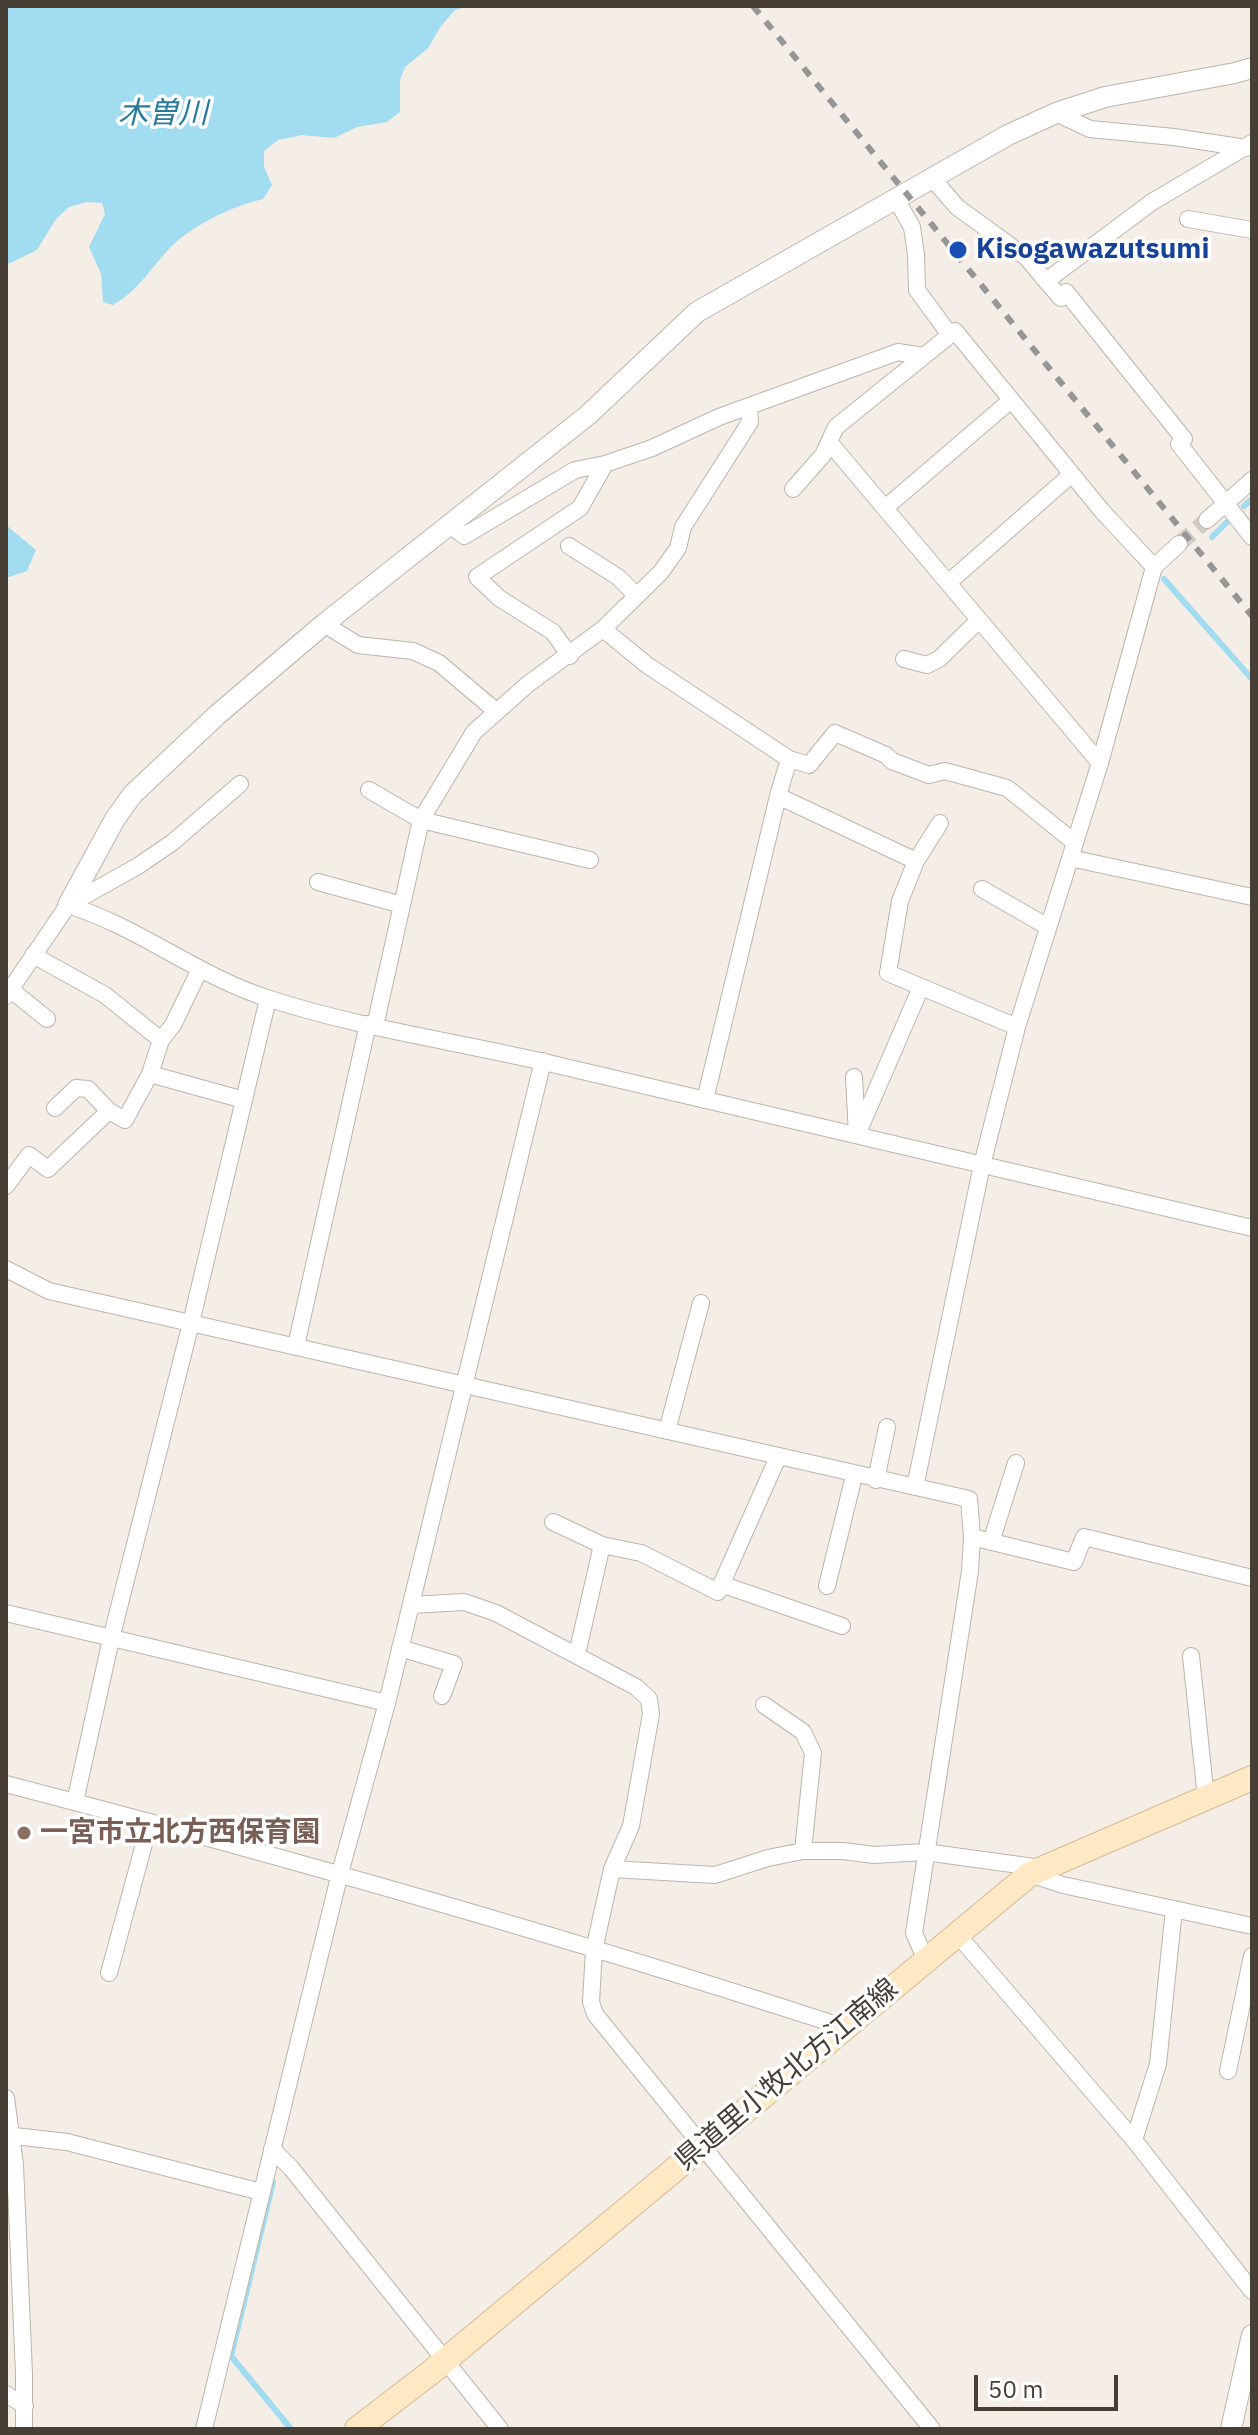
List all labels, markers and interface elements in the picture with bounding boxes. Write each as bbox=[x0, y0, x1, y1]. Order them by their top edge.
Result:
water label: 木曽川 bbox=[118, 96, 208, 132]
place label: Kisogawazutsumi bbox=[976, 233, 1209, 267]
marker: Kisogawazutsumi bbox=[947, 239, 969, 261]
place label: 一宮市立北方西保育園 bbox=[40, 1816, 320, 1850]
marker: 一宮市立北方西保育園 bbox=[15, 1824, 33, 1842]
street label: 県道里小牧北方江南線 bbox=[669, 1972, 905, 2178]
scale bar bbox=[978, 2359, 1122, 2409]
text: 50 m bbox=[988, 2373, 1043, 2405]

